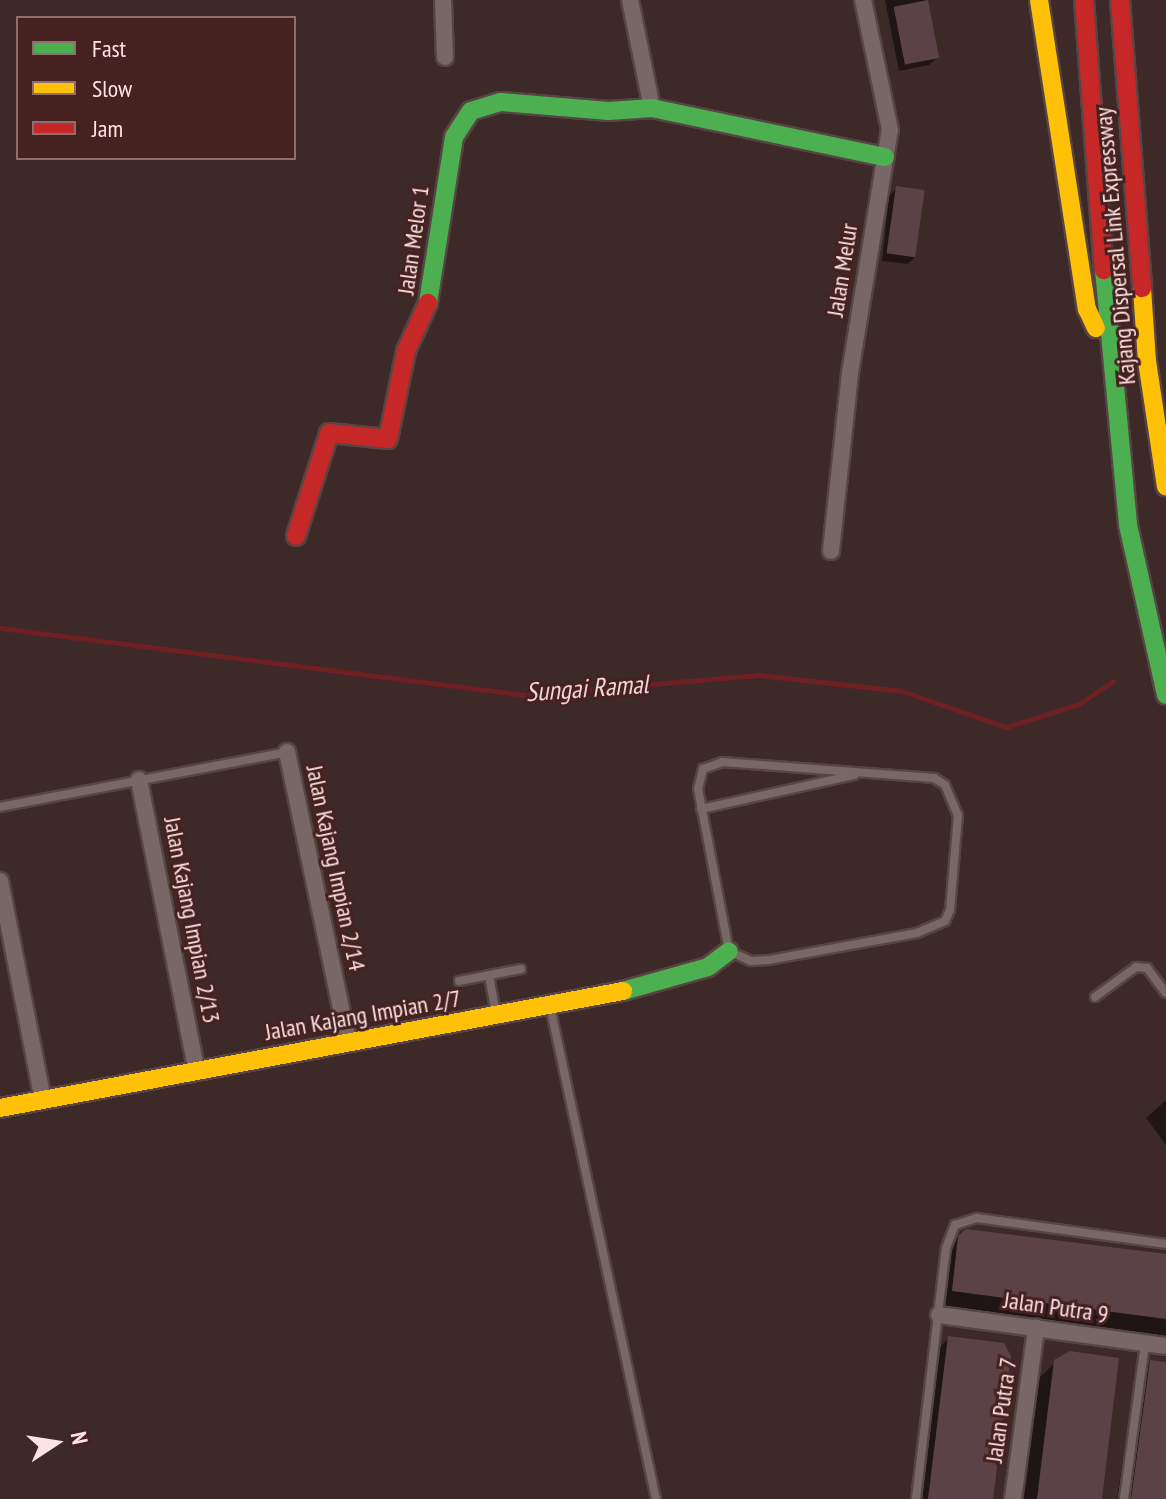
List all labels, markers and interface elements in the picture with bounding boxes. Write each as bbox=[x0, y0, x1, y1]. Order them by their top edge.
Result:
legend bbox=[16, 16, 296, 160]
text: Fast bbox=[92, 33, 126, 64]
text: Slow bbox=[92, 73, 132, 104]
street label: Kajang Dispersal Link Expressway bbox=[1088, 106, 1142, 386]
text: Jam bbox=[92, 113, 123, 144]
street label: Jalan Melor 1 bbox=[391, 184, 435, 296]
street label: Jalan Melur bbox=[820, 221, 864, 319]
water label: Sungai Ramal bbox=[525, 668, 649, 708]
street label: Jalan Kajang Impian 2/14 bbox=[300, 763, 372, 973]
street label: Jalan Kajang Impian 2/13 bbox=[158, 814, 226, 1026]
street label: Jalan Kajang Impian 2/7 bbox=[263, 984, 463, 1046]
street label: Jalan Putra 9 bbox=[1002, 1285, 1110, 1329]
street label: Jalan Putra 7 bbox=[979, 1356, 1023, 1464]
north arrow bbox=[16, 1403, 96, 1483]
text: N bbox=[65, 1429, 94, 1447]

